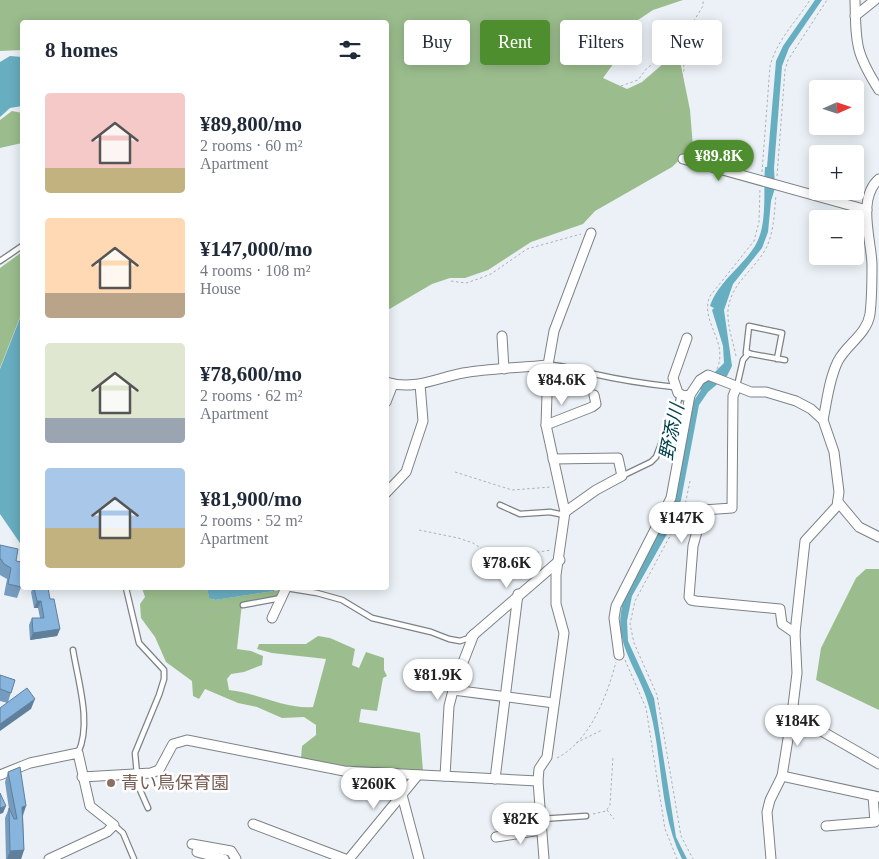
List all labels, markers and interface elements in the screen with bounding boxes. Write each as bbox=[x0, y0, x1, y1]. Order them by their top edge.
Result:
chip: Buy bbox=[404, 20, 470, 65]
chip: Rent bbox=[480, 20, 550, 65]
chip: Filters bbox=[560, 20, 642, 65]
chip: New bbox=[652, 20, 722, 65]
icon: filters bbox=[336, 36, 364, 64]
text: 8 homes bbox=[45, 38, 118, 62]
north arrow bbox=[809, 80, 864, 135]
map controls bbox=[809, 80, 864, 265]
text: ¥89,800/mo bbox=[200, 112, 302, 136]
icon: home bbox=[85, 113, 145, 173]
text: 2 rooms · 60 m² bbox=[200, 137, 303, 154]
pin: ¥89.8K bbox=[678, 140, 760, 182]
button: + bbox=[809, 145, 864, 200]
text: ¥89.8K bbox=[695, 147, 743, 164]
text: Apartment bbox=[200, 155, 268, 172]
button: − bbox=[809, 210, 864, 265]
text: ¥147,000/mo bbox=[200, 237, 313, 261]
icon: home bbox=[85, 238, 145, 298]
text: 4 rooms · 108 m² bbox=[200, 262, 311, 279]
text: House bbox=[200, 280, 241, 297]
text: ¥78,600/mo bbox=[200, 362, 302, 386]
icon: home bbox=[85, 363, 145, 423]
pin: ¥84.6K bbox=[521, 364, 603, 406]
text: ¥84.6K bbox=[538, 371, 586, 388]
text: 2 rooms · 62 m² bbox=[200, 387, 303, 404]
water label: 野添川 bbox=[655, 400, 688, 462]
text: Apartment bbox=[200, 405, 268, 422]
text: ¥81,900/mo bbox=[200, 487, 302, 511]
icon: home bbox=[85, 488, 145, 548]
pin: ¥147K bbox=[647, 502, 717, 544]
text: ¥147K bbox=[660, 509, 704, 526]
text: 2 rooms · 52 m² bbox=[200, 512, 303, 529]
text: Apartment bbox=[200, 530, 268, 547]
pin: ¥78.6K bbox=[466, 546, 548, 589]
text: ¥78.6K bbox=[483, 554, 531, 571]
pin: ¥81.9K bbox=[397, 658, 479, 701]
text: ¥81.9K bbox=[414, 666, 462, 683]
pin: ¥184K bbox=[763, 704, 833, 747]
text: ¥184K bbox=[776, 712, 820, 729]
pin: ¥260K bbox=[339, 768, 409, 810]
place label: 青い鳥保育園 bbox=[121, 773, 229, 793]
text: ¥260K bbox=[352, 775, 396, 792]
marker: 青い鳥保育園 bbox=[105, 777, 117, 789]
pin: ¥82K bbox=[491, 802, 551, 845]
text: ¥82K bbox=[503, 810, 539, 827]

